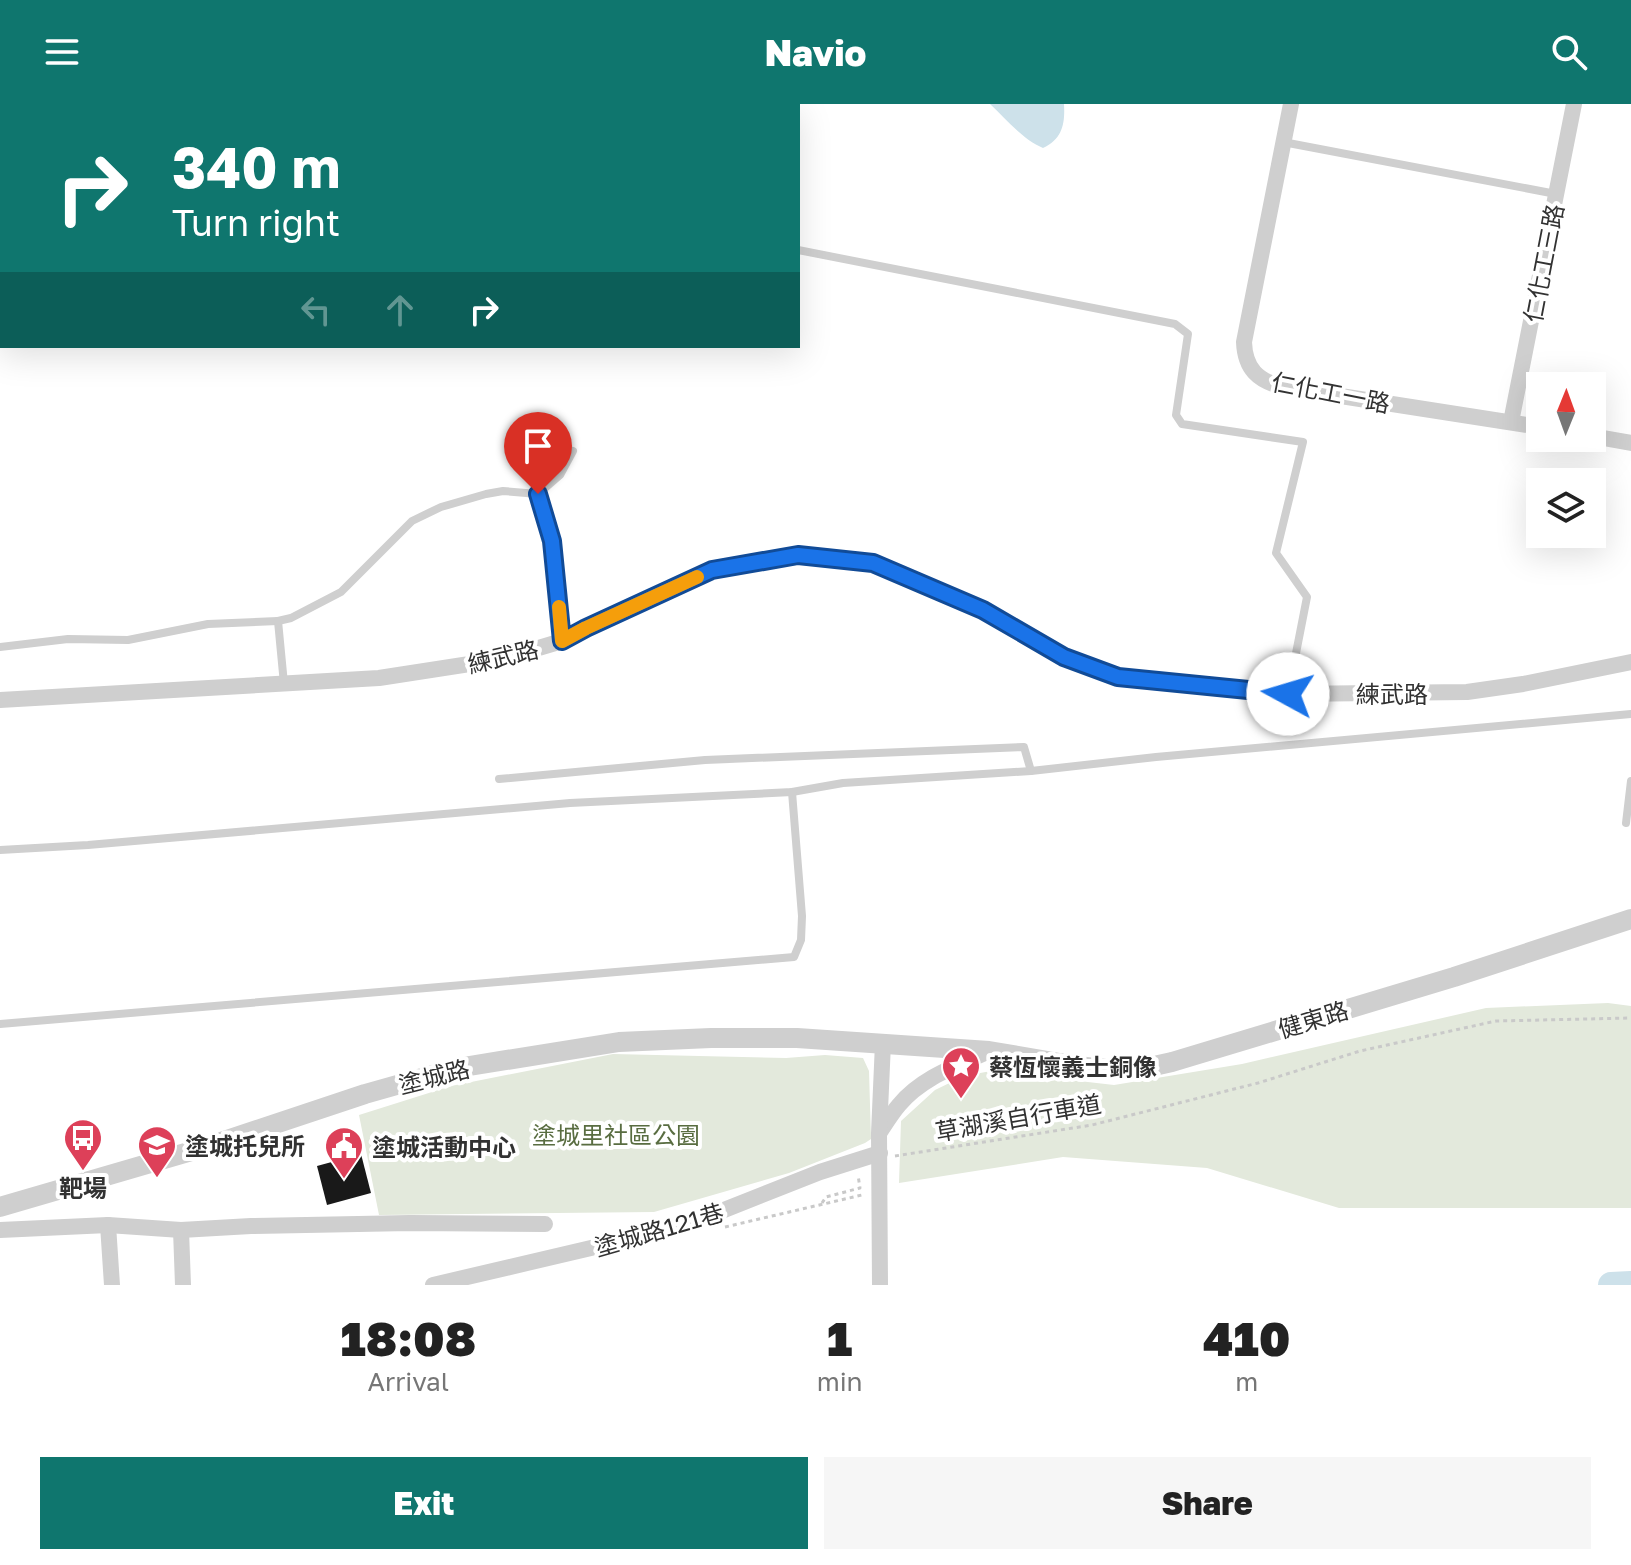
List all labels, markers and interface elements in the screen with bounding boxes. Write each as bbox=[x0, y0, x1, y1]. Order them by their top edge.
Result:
icon: menu bbox=[40, 30, 84, 74]
icon: search bbox=[1547, 30, 1591, 74]
text: Navio bbox=[765, 31, 866, 74]
text: 340 m bbox=[172, 133, 341, 200]
icon: right bbox=[40, 136, 144, 240]
text: Turn right bbox=[172, 201, 340, 244]
street label: 仁化工三路 bbox=[1517, 201, 1569, 325]
icon: left bbox=[294, 288, 338, 332]
icon: ahead bbox=[378, 288, 422, 332]
icon: right bbox=[462, 288, 506, 332]
street label: 仁化工一路 bbox=[1269, 366, 1393, 418]
north arrow bbox=[1526, 372, 1606, 452]
map controls bbox=[1526, 372, 1606, 548]
pin bbox=[504, 412, 572, 494]
icon: arrive bbox=[516, 424, 560, 468]
button: layers bbox=[1526, 468, 1606, 548]
street label: 練武路 bbox=[465, 634, 541, 678]
position arrow bbox=[1246, 652, 1330, 736]
street label: 練武路 bbox=[1356, 679, 1428, 708]
street label: 健東路 bbox=[1274, 995, 1352, 1043]
place icon: 蔡恆懷義士銅像 bbox=[940, 1045, 982, 1100]
place label: 蔡恆懷義士銅像 bbox=[989, 1052, 1157, 1081]
street label: 塗城路 bbox=[396, 1053, 472, 1099]
street label: 草湖溪自行車道 bbox=[933, 1088, 1103, 1146]
bus stop icon: 靶場 bbox=[62, 1117, 104, 1172]
park label: 塗城里社區公園 bbox=[532, 1120, 700, 1149]
school or university icon: 塗城托兒所 bbox=[136, 1124, 178, 1179]
public building icon: 塗城活動中心 bbox=[323, 1125, 365, 1180]
place label: 塗城托兒所 bbox=[185, 1131, 305, 1160]
place label: 塗城活動中心 bbox=[372, 1132, 516, 1161]
place label: 靶場 bbox=[59, 1173, 107, 1202]
street label: 塗城路121巷 bbox=[591, 1197, 727, 1261]
text: 18:08 bbox=[340, 1309, 476, 1367]
text: 1 bbox=[827, 1309, 852, 1367]
text: 410 bbox=[1203, 1309, 1291, 1367]
text: Arrival bbox=[368, 1366, 449, 1397]
text: min bbox=[817, 1366, 863, 1397]
text: m bbox=[1235, 1366, 1258, 1397]
button: Exit bbox=[40, 1457, 808, 1549]
button: Share bbox=[824, 1457, 1591, 1549]

